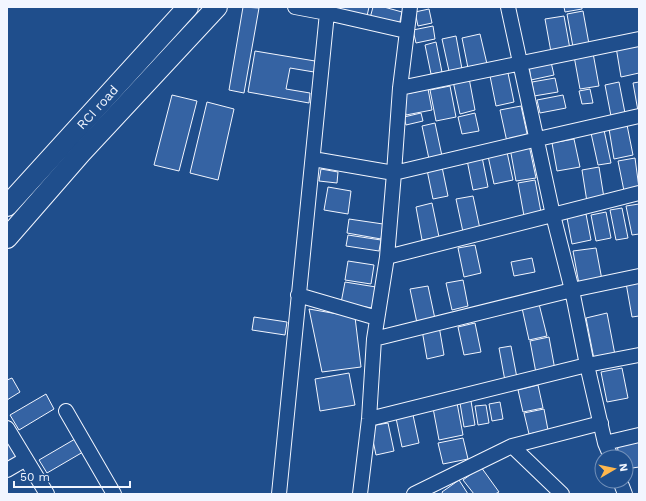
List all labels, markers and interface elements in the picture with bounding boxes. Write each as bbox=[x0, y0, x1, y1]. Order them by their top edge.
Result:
street label: RCI road bbox=[74, 82, 121, 132]
north arrow bbox=[594, 449, 634, 489]
text: N bbox=[616, 462, 630, 473]
scale bar bbox=[14, 463, 130, 489]
text: 50 m bbox=[20, 470, 50, 484]

